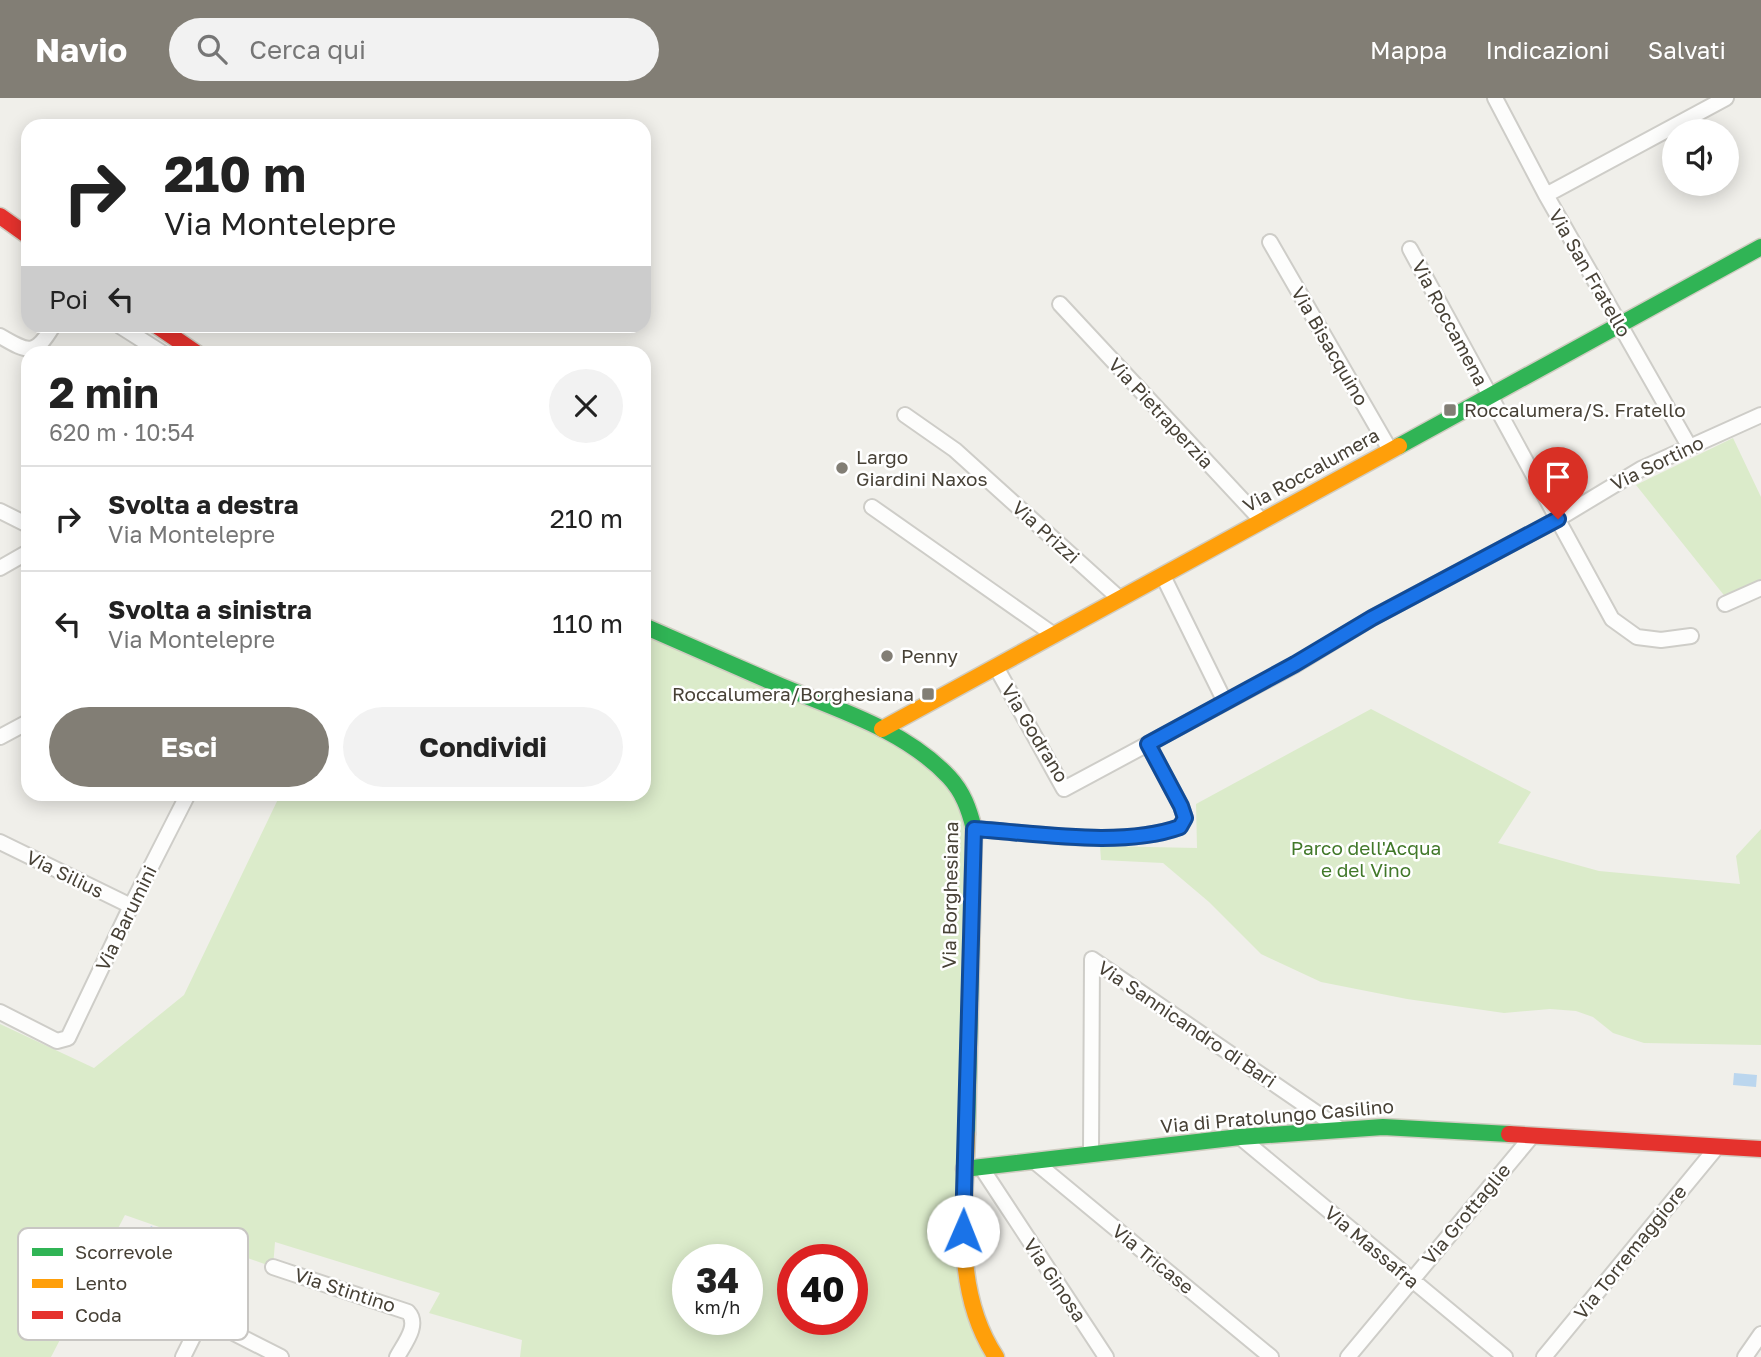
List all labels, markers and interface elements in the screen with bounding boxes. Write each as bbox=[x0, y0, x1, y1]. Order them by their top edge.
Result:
search box bbox=[169, 18, 659, 81]
text: Navio bbox=[35, 30, 127, 69]
icon: search bbox=[193, 30, 231, 68]
text: Cerca qui bbox=[249, 34, 366, 65]
text: Mappa bbox=[1370, 35, 1447, 64]
text: Indicazioni bbox=[1485, 35, 1610, 64]
text: Salvati bbox=[1648, 35, 1726, 64]
map controls bbox=[1662, 119, 1739, 196]
button: sound bbox=[1662, 119, 1739, 196]
text: 210 m bbox=[164, 144, 306, 203]
icon: right bbox=[49, 147, 140, 238]
text: Via Montelepre bbox=[164, 204, 396, 242]
street label: Via San Fratello bbox=[1545, 205, 1636, 341]
street label: Via Roccamena bbox=[1408, 256, 1493, 390]
icon: left bbox=[102, 280, 140, 318]
street label: Via Bisacquino bbox=[1287, 282, 1374, 409]
text: Poi bbox=[49, 284, 88, 315]
street label: Via Pietraperzia bbox=[1104, 352, 1219, 473]
text: 2 min bbox=[49, 367, 159, 417]
button: close bbox=[549, 369, 623, 443]
place label: Roccalumera/S. Fratello bbox=[1464, 398, 1686, 421]
marker: Roccalumera/S. Fratello bbox=[1442, 402, 1458, 418]
text: 620 m · 10:54 bbox=[49, 418, 195, 446]
street label: Via Roccalumera bbox=[1239, 423, 1383, 517]
street label: Via Sortino bbox=[1607, 430, 1707, 495]
place label: Largo Giardini Naxos bbox=[856, 445, 987, 490]
pin bbox=[1528, 447, 1588, 519]
icon: arrive bbox=[1539, 458, 1577, 496]
marker: Largo Giardini Naxos bbox=[834, 460, 850, 476]
text: Svolta a destra bbox=[108, 489, 299, 520]
street label: Via Prizzi bbox=[1008, 495, 1085, 568]
icon: right bbox=[49, 500, 87, 538]
text: 210 m bbox=[550, 503, 623, 534]
text: Via Montelepre bbox=[108, 520, 275, 548]
text: Svolta a sinistra bbox=[108, 594, 312, 625]
icon: left bbox=[49, 605, 87, 643]
text: 110 m bbox=[552, 608, 623, 639]
text: Via Montelepre bbox=[108, 625, 275, 653]
place label: Penny bbox=[901, 644, 958, 667]
marker: Penny bbox=[879, 648, 895, 664]
street label: Via Godrano bbox=[997, 679, 1074, 786]
place label: Roccalumera/Borghesiana bbox=[672, 682, 914, 705]
marker: Roccalumera/Borghesiana bbox=[920, 686, 936, 702]
button: Esci bbox=[49, 707, 329, 787]
button: Condividi bbox=[343, 707, 623, 787]
street label: Via Borghesiana bbox=[937, 821, 962, 969]
park label: Parco dell'Acqua e del Vino bbox=[1291, 836, 1441, 881]
street label: Via Silius bbox=[23, 845, 108, 902]
street label: Via Barumini bbox=[90, 861, 161, 974]
street label: Via Sannicandro di Bari bbox=[1094, 955, 1281, 1092]
street label: Via di Pratolungo Casilino bbox=[1159, 1094, 1395, 1137]
street label: Via Grottaglie bbox=[1417, 1158, 1515, 1269]
street label: Via Torremaggiore bbox=[1568, 1180, 1691, 1323]
position arrow bbox=[926, 1194, 1000, 1268]
street label: Via Massafra bbox=[1320, 1200, 1424, 1293]
street label: Via Tricase bbox=[1108, 1219, 1199, 1298]
legend bbox=[18, 1228, 248, 1340]
street label: Via Ginosa bbox=[1019, 1234, 1092, 1326]
text: Scorrevole bbox=[75, 1240, 173, 1263]
speed limit sign: 40 bbox=[777, 1244, 868, 1335]
text: 34 bbox=[696, 1259, 739, 1301]
street label: Via Stintino bbox=[292, 1262, 399, 1317]
text: Lento bbox=[75, 1271, 127, 1294]
text: km/h bbox=[695, 1296, 740, 1318]
text: Coda bbox=[75, 1303, 122, 1326]

